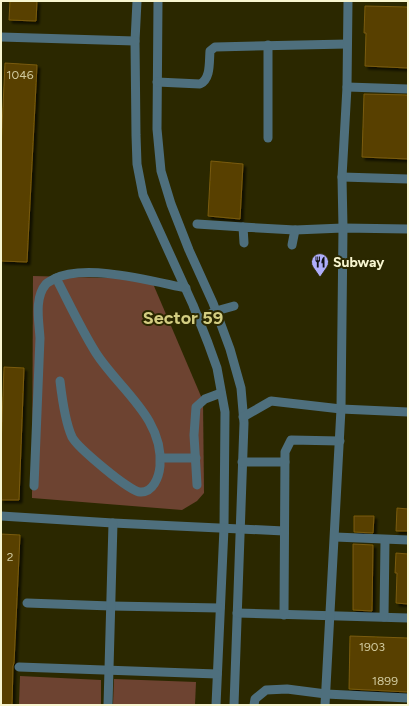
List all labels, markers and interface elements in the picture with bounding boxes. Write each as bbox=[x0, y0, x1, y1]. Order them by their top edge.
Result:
house number: 1046 bbox=[7, 68, 34, 82]
restaurant icon: Subway bbox=[310, 252, 330, 277]
place label: Subway bbox=[333, 254, 385, 271]
district label: Sector 59 bbox=[143, 307, 223, 329]
house number: 2 bbox=[7, 550, 13, 564]
house number: 1903 bbox=[359, 640, 385, 654]
house number: 1899 bbox=[372, 674, 398, 688]

